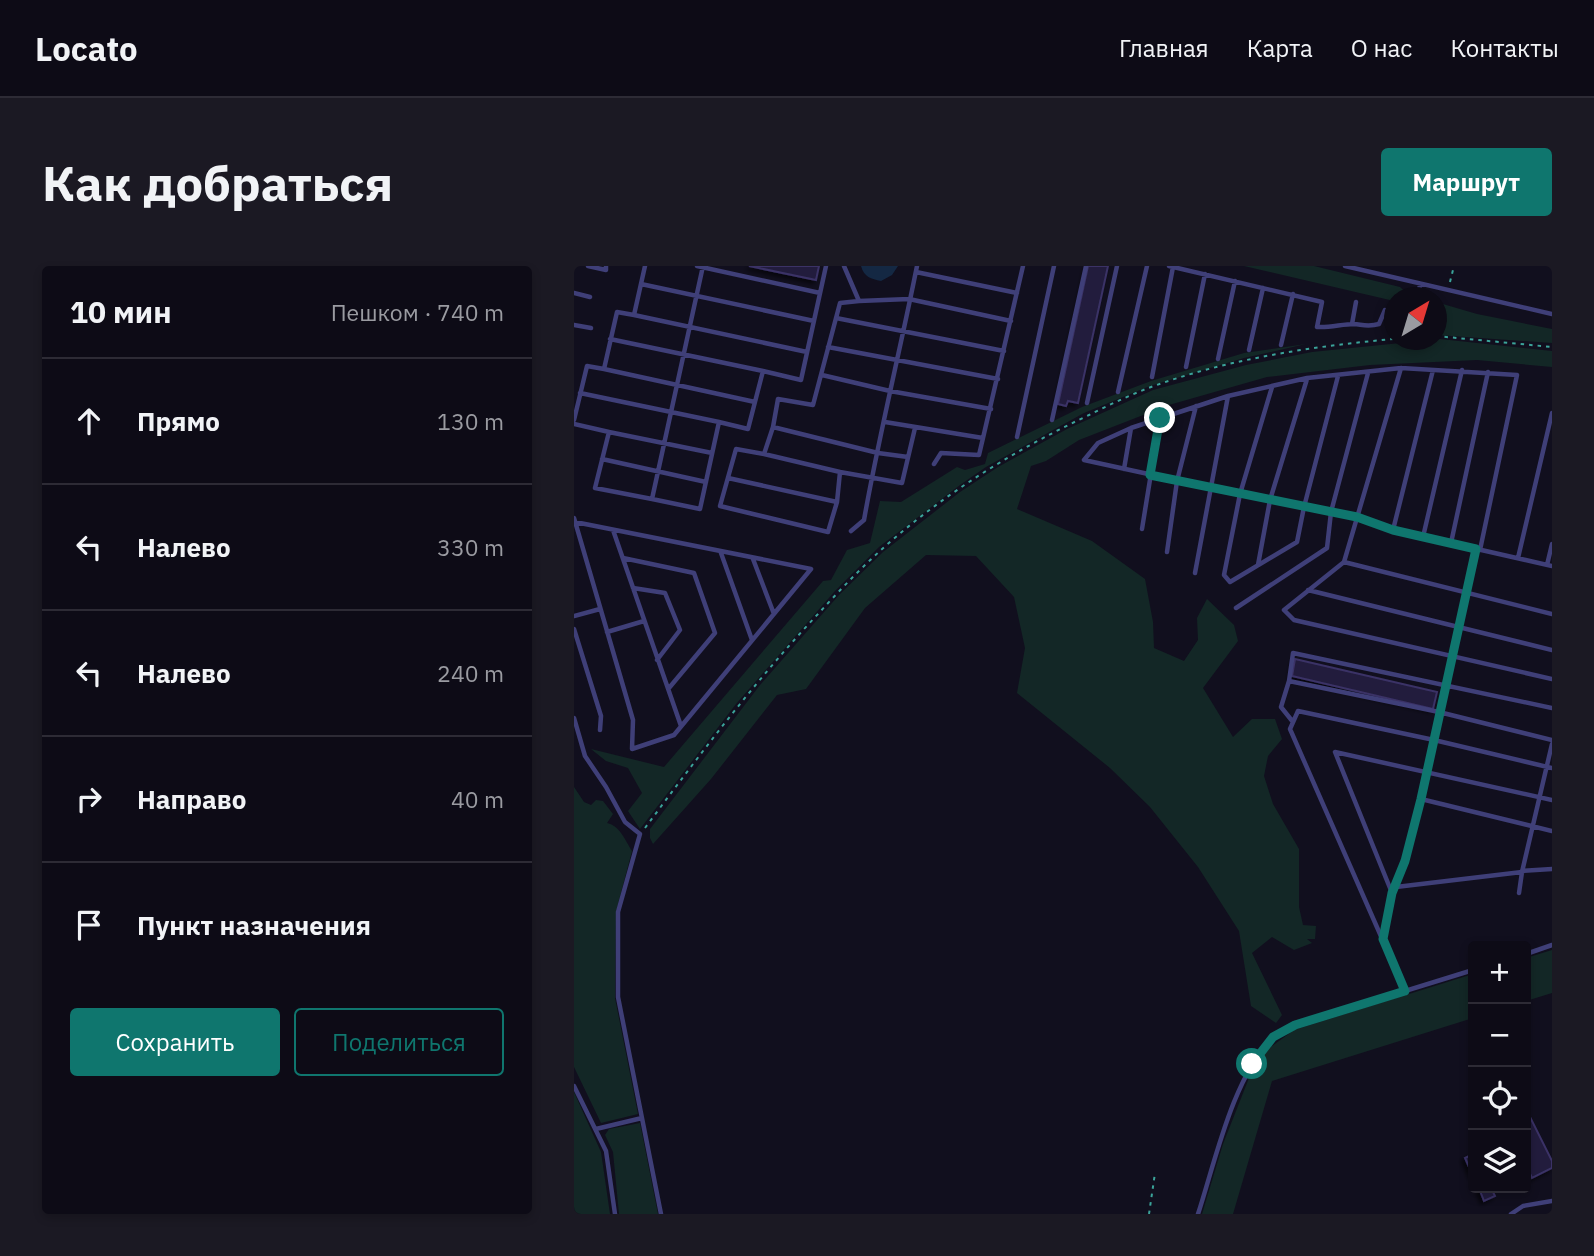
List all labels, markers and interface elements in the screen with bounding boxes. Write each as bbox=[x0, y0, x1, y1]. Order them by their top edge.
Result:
text: Locato bbox=[35, 27, 138, 70]
text: Главная bbox=[1119, 32, 1209, 64]
text: Карта bbox=[1247, 32, 1313, 64]
text: О нас bbox=[1351, 32, 1412, 64]
text: Контакты bbox=[1450, 32, 1559, 64]
button: Маршрут bbox=[1381, 148, 1552, 216]
text: Как добраться bbox=[42, 151, 393, 214]
north arrow bbox=[1384, 287, 1447, 350]
text: 10 мин bbox=[70, 292, 172, 331]
text: Пешком · 740 m bbox=[331, 297, 504, 327]
icon: ahead bbox=[70, 402, 108, 440]
route end bbox=[1144, 402, 1175, 433]
text: Прямо bbox=[137, 404, 220, 438]
text: 130 m bbox=[437, 406, 504, 436]
icon: left bbox=[70, 528, 108, 566]
text: Налево bbox=[137, 530, 231, 564]
text: 330 m bbox=[437, 532, 504, 562]
icon: left bbox=[70, 654, 108, 692]
text: Налево bbox=[137, 656, 231, 690]
text: 240 m bbox=[437, 658, 504, 688]
icon: right bbox=[70, 780, 108, 818]
text: Направо bbox=[137, 782, 246, 816]
text: 40 m bbox=[451, 784, 504, 814]
icon: arrive bbox=[70, 906, 108, 944]
text: Пункт назначения bbox=[137, 908, 371, 942]
map controls bbox=[1468, 941, 1531, 1193]
button: + bbox=[1468, 941, 1531, 1004]
button: − bbox=[1468, 1004, 1531, 1067]
button: Сохранить bbox=[70, 1008, 280, 1076]
button: Поделиться bbox=[294, 1008, 504, 1076]
route start bbox=[1236, 1048, 1267, 1079]
button: locate bbox=[1468, 1067, 1531, 1130]
button: layers bbox=[1468, 1130, 1531, 1193]

